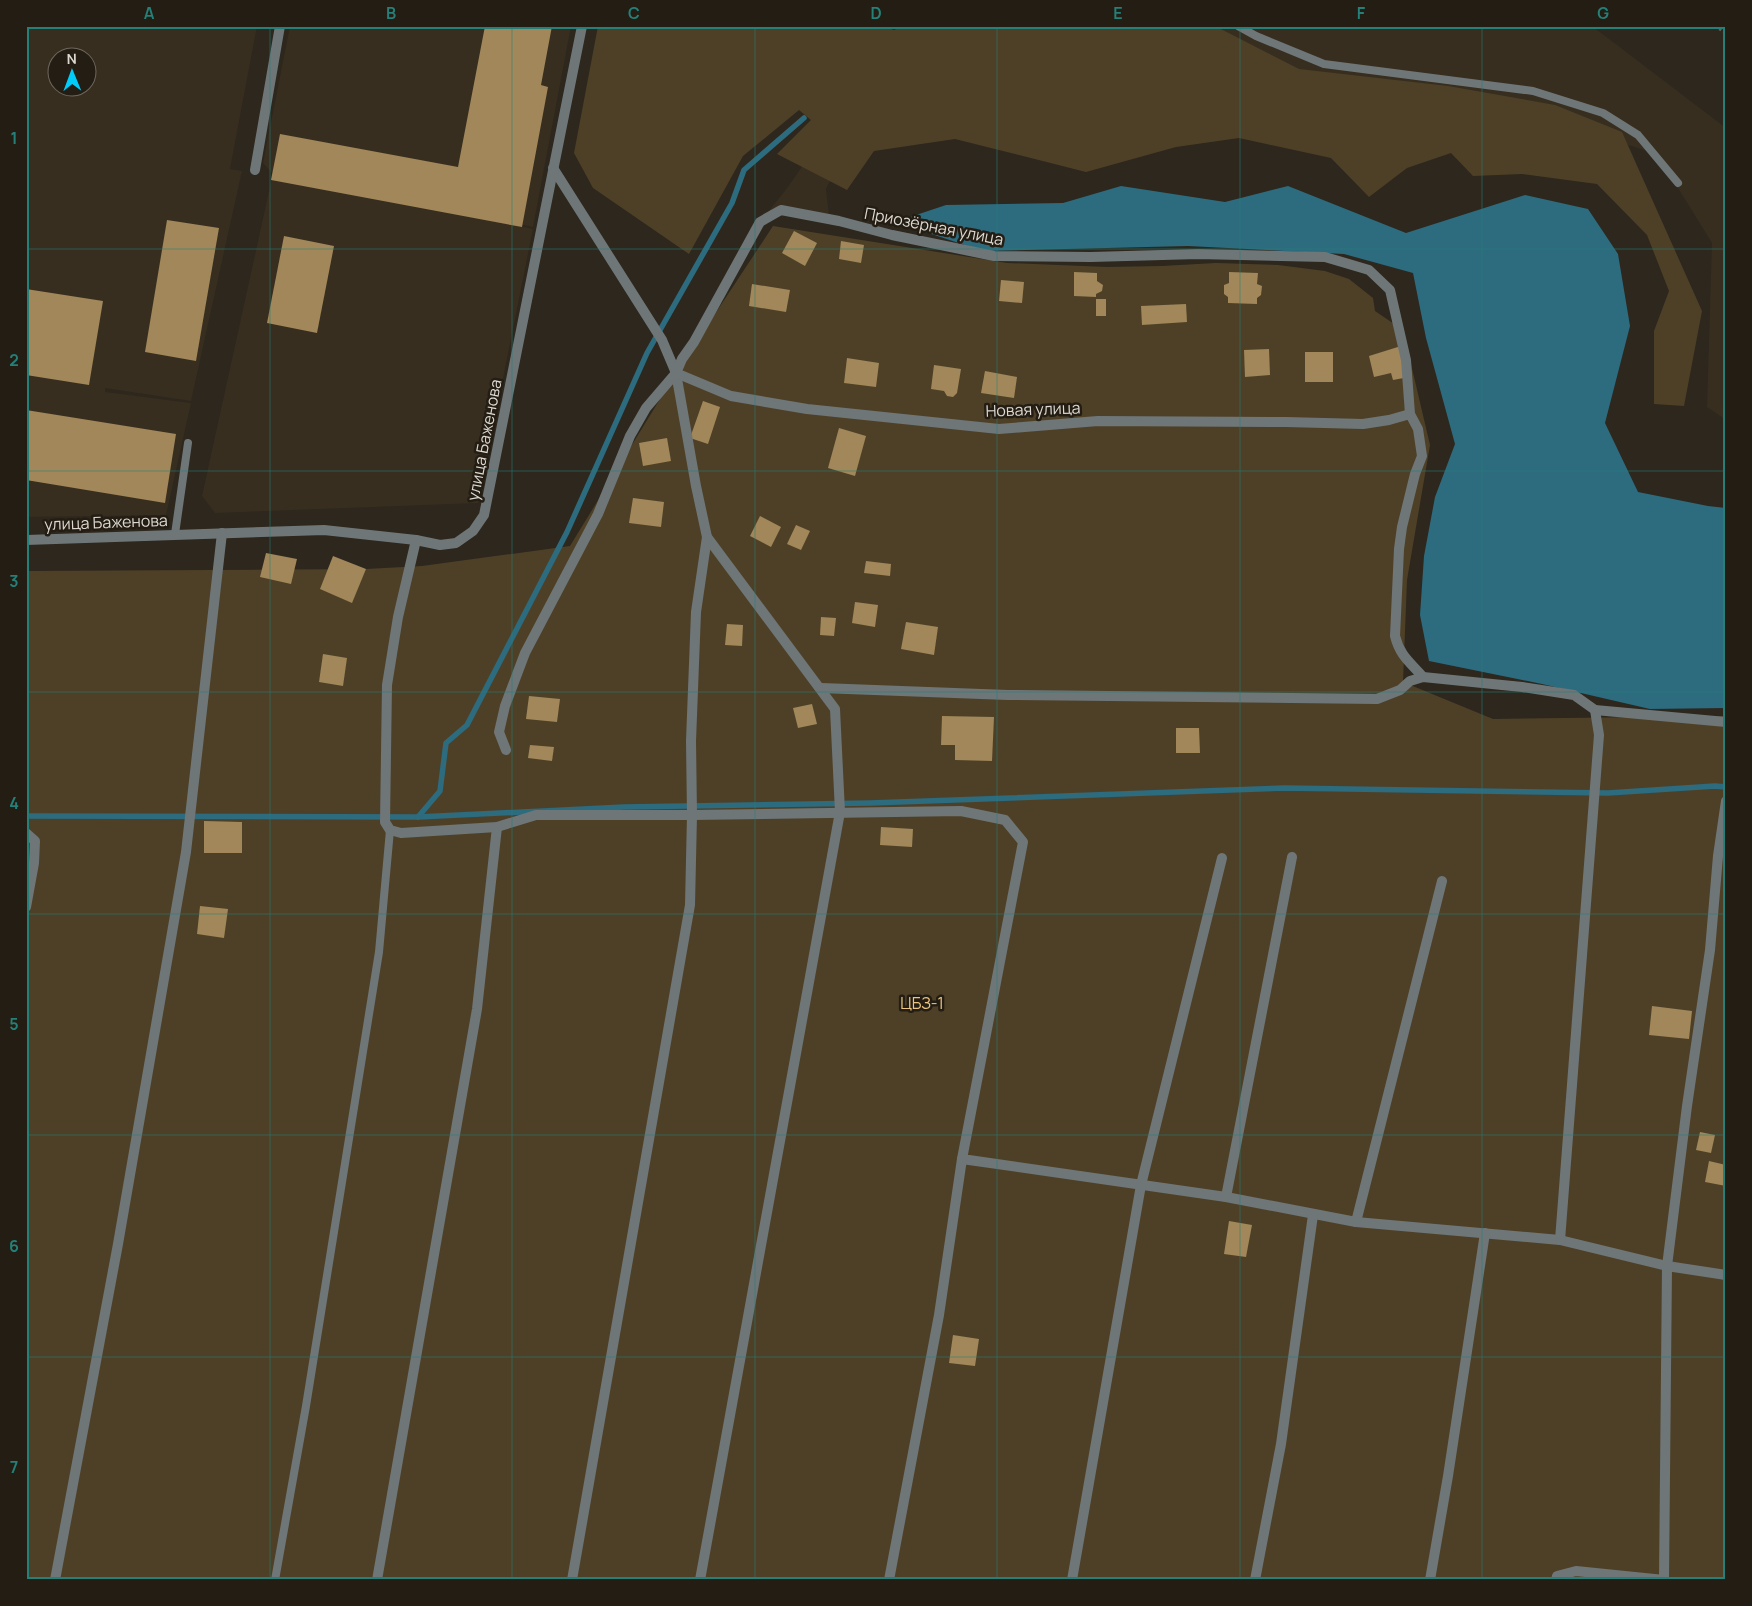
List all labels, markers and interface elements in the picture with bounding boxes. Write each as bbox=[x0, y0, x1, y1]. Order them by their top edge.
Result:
text: A bbox=[144, 2, 155, 24]
text: B bbox=[386, 2, 396, 24]
text: C bbox=[628, 2, 640, 24]
text: D bbox=[870, 2, 882, 24]
text: E bbox=[1113, 2, 1123, 24]
text: F bbox=[1357, 2, 1366, 24]
text: G bbox=[1597, 2, 1609, 24]
north arrow bbox=[48, 48, 98, 98]
text: N bbox=[67, 49, 77, 68]
text: 1 bbox=[10, 127, 18, 149]
street label: Приозёрная улица bbox=[862, 202, 1006, 250]
text: 2 bbox=[9, 349, 19, 371]
street label: улица Баженова bbox=[461, 377, 507, 503]
street label: Новая улица bbox=[985, 396, 1081, 422]
street label: улица Баженова bbox=[44, 509, 168, 535]
text: 3 bbox=[9, 570, 19, 592]
text: 4 bbox=[9, 792, 19, 814]
park label: ЦБЗ-1 bbox=[900, 992, 944, 1014]
text: 5 bbox=[9, 1013, 19, 1035]
text: 6 bbox=[9, 1235, 19, 1257]
text: 7 bbox=[10, 1456, 18, 1478]

